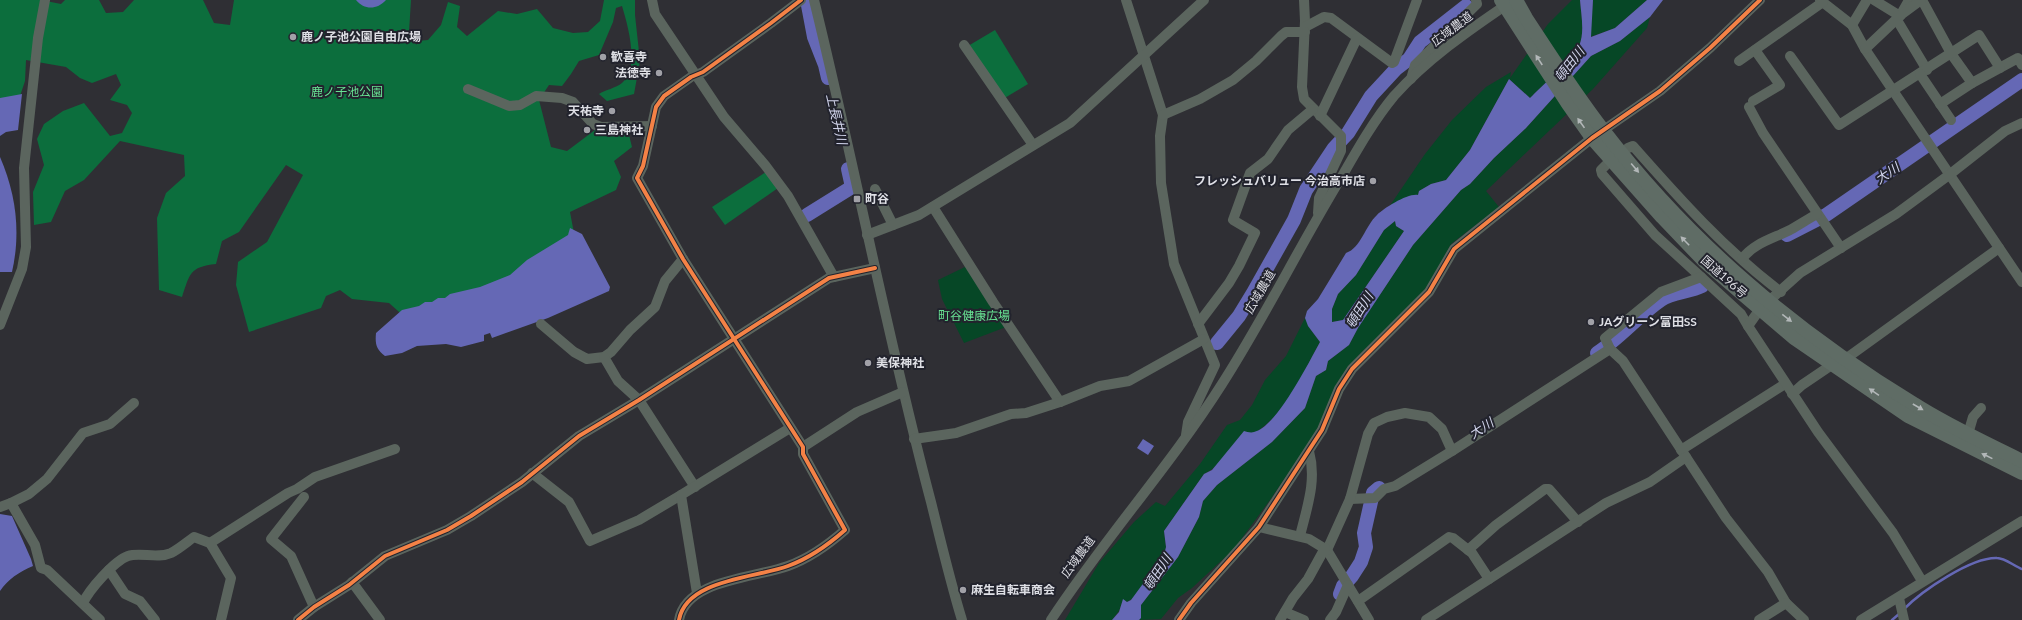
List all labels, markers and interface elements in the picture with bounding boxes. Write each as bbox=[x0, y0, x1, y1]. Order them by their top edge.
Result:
street label: 広域農道 bbox=[1428, 8, 1475, 49]
place label: 鹿ノ子池公園自由広場 bbox=[301, 29, 421, 44]
marker: 鹿ノ子池公園自由広場 bbox=[288, 32, 298, 42]
water label: 頓田川 bbox=[1551, 42, 1589, 84]
place label: 歓喜寺 bbox=[611, 49, 647, 64]
marker: 歓喜寺 bbox=[598, 52, 608, 62]
one-way arrow bbox=[1535, 54, 1543, 65]
place label: 法徳寺 bbox=[615, 65, 651, 80]
marker: 法徳寺 bbox=[654, 68, 664, 78]
park label: 鹿ノ子池公園 bbox=[311, 84, 383, 99]
water label: 上長井川 bbox=[823, 92, 851, 148]
place label: 天祐寺 bbox=[568, 103, 604, 118]
marker: 天祐寺 bbox=[607, 106, 617, 116]
one-way arrow bbox=[1577, 118, 1585, 128]
place label: 三島神社 bbox=[595, 122, 643, 137]
marker: 三島神社 bbox=[582, 125, 592, 135]
water label: 大川 bbox=[1872, 158, 1904, 187]
one-way arrow bbox=[1631, 163, 1640, 174]
place label: フレッシュバリュー 今治高市店 bbox=[1194, 173, 1365, 188]
marker: フレッシュバリュー 今治高市店 bbox=[1368, 176, 1378, 186]
place label: 町谷 bbox=[865, 191, 889, 206]
marker: 町谷 bbox=[852, 194, 862, 204]
one-way arrow bbox=[1681, 236, 1690, 246]
street label: 国道196号 bbox=[1698, 252, 1751, 301]
street label: 広域農道 bbox=[1241, 267, 1278, 316]
water label: 頓田川 bbox=[1342, 288, 1377, 331]
park label: 町谷健康広場 bbox=[938, 308, 1010, 323]
place label: JAグリーン富田SS bbox=[1599, 314, 1697, 329]
one-way arrow bbox=[1782, 314, 1793, 322]
marker: JAグリーン富田SS bbox=[1586, 317, 1596, 327]
place label: 美保神社 bbox=[876, 355, 924, 370]
marker: 美保神社 bbox=[863, 358, 873, 368]
one-way arrow bbox=[1869, 388, 1879, 396]
one-way arrow bbox=[1912, 403, 1924, 410]
water label: 大川 bbox=[1466, 413, 1498, 442]
one-way arrow bbox=[1981, 453, 1993, 459]
street label: 広域農道 bbox=[1057, 533, 1098, 581]
water label: 頓田川 bbox=[1140, 550, 1175, 593]
place label: 麻生自転車商会 bbox=[971, 582, 1055, 597]
marker: 麻生自転車商会 bbox=[958, 585, 968, 595]

